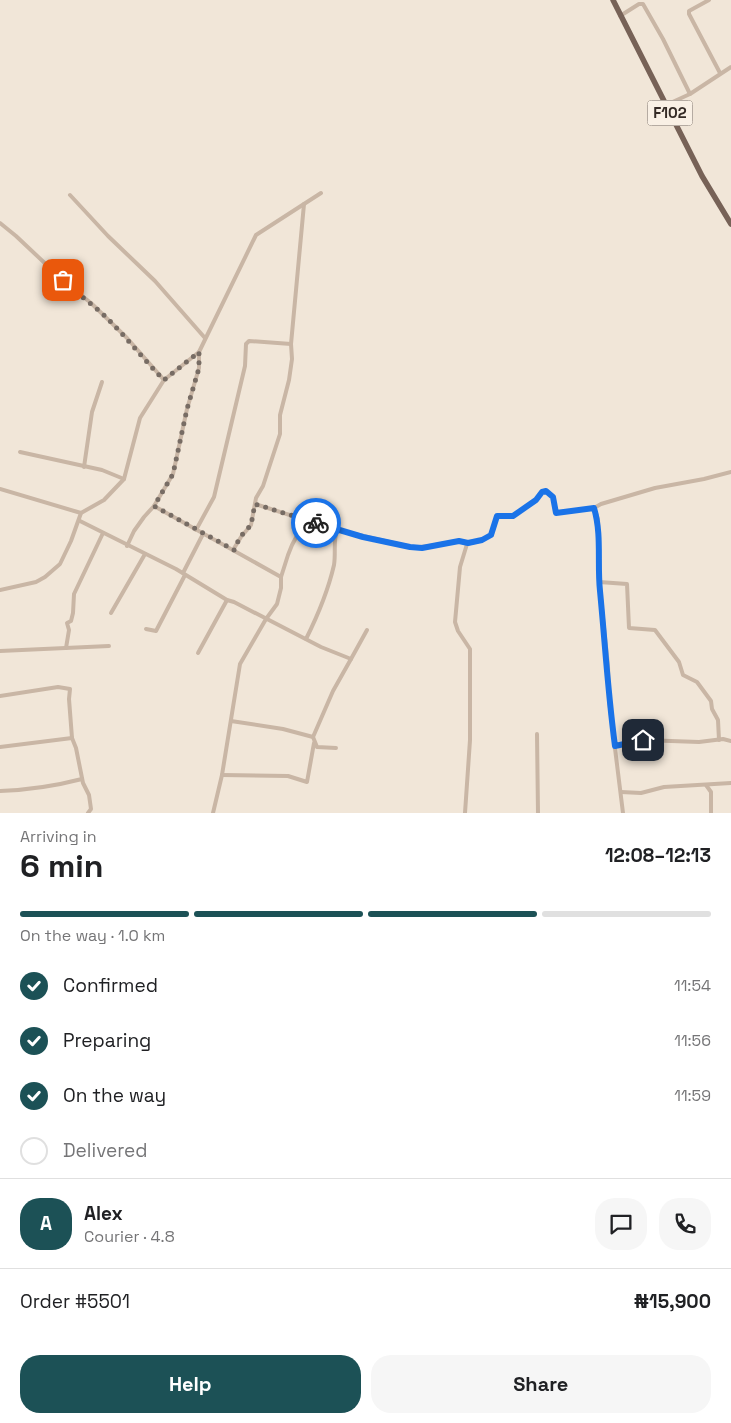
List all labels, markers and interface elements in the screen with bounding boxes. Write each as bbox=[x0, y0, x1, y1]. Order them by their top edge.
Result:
road number: F102 bbox=[648, 100, 692, 126]
pin bbox=[42, 259, 84, 301]
icon: bag bbox=[49, 266, 77, 294]
courier bbox=[291, 498, 341, 548]
icon: bike bbox=[302, 509, 330, 537]
pin bbox=[622, 719, 664, 761]
icon: home bbox=[629, 726, 657, 754]
text: Arriving in bbox=[20, 826, 97, 847]
text: 12:08–12:13 bbox=[605, 843, 711, 868]
text: 6 min bbox=[20, 846, 103, 886]
text: On the way · 1.0 km bbox=[20, 925, 165, 946]
icon: check bbox=[20, 972, 48, 1000]
text: Confirmed bbox=[63, 973, 158, 998]
text: 11:54 bbox=[674, 975, 711, 996]
icon: check bbox=[20, 1027, 48, 1055]
text: Preparing bbox=[63, 1028, 151, 1053]
text: 11:56 bbox=[674, 1030, 711, 1051]
icon: check bbox=[20, 1082, 48, 1110]
text: On the way bbox=[63, 1083, 166, 1108]
text: 11:59 bbox=[674, 1085, 711, 1106]
text: Delivered bbox=[63, 1138, 148, 1163]
button: chat bbox=[595, 1198, 647, 1250]
button: phone bbox=[659, 1198, 711, 1250]
text: Alex bbox=[84, 1201, 123, 1226]
text: A bbox=[40, 1211, 52, 1236]
text: Courier · 4.8 bbox=[84, 1226, 175, 1247]
text: Order #5501 bbox=[20, 1289, 130, 1314]
text: ₦15,900 bbox=[634, 1289, 711, 1314]
button: Help bbox=[20, 1355, 361, 1413]
button: Share bbox=[371, 1355, 711, 1413]

